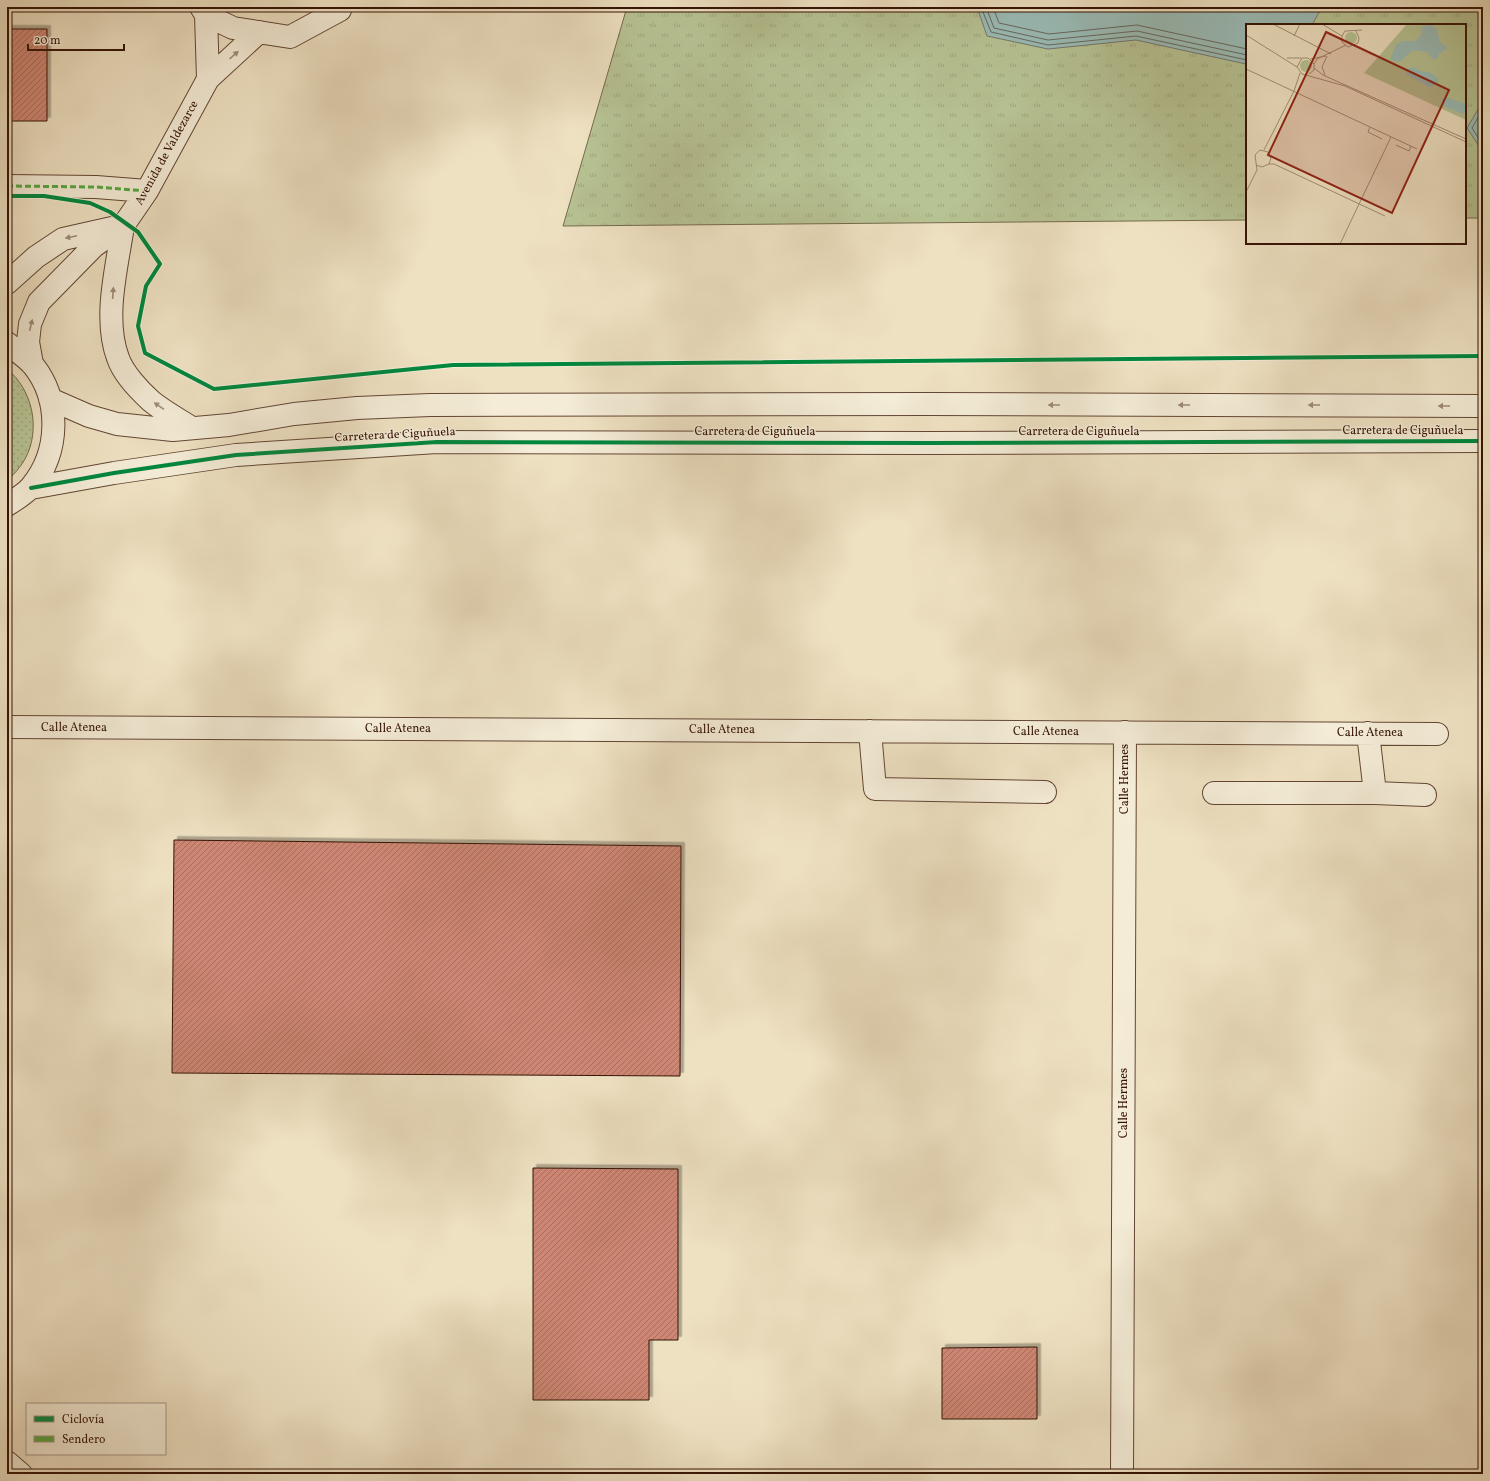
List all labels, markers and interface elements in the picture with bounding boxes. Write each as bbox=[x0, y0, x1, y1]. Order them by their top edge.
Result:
inset map bbox=[1246, 24, 1466, 244]
scale bar bbox=[28, 26, 124, 52]
text: 20 m bbox=[34, 33, 61, 49]
one-way arrow bbox=[228, 51, 239, 60]
street label: Avenida de Valdezarce bbox=[132, 98, 203, 208]
one-way arrow bbox=[65, 234, 78, 240]
one-way arrow bbox=[110, 287, 117, 299]
one-way arrow bbox=[28, 319, 34, 332]
one-way arrow bbox=[154, 402, 164, 410]
one-way arrow bbox=[1047, 402, 1060, 408]
one-way arrow bbox=[1177, 402, 1190, 408]
one-way arrow bbox=[1307, 402, 1320, 408]
one-way arrow bbox=[1437, 403, 1450, 409]
street label: Carretera de Ciguñuela bbox=[1342, 423, 1464, 439]
street label: Carretera de Ciguñuela bbox=[334, 424, 456, 446]
street label: Carretera de Ciguñuela bbox=[694, 424, 816, 440]
street label: Carretera de Ciguñuela bbox=[1018, 424, 1140, 440]
street label: Calle Atenea bbox=[41, 720, 107, 736]
street label: Calle Atenea bbox=[365, 721, 431, 737]
street label: Calle Atenea bbox=[689, 722, 755, 738]
street label: Calle Atenea bbox=[1013, 724, 1079, 740]
street label: Calle Atenea bbox=[1337, 725, 1403, 741]
street label: Calle Hermes bbox=[1117, 744, 1133, 814]
street label: Calle Hermes bbox=[1116, 1068, 1132, 1138]
legend bbox=[26, 1403, 166, 1455]
text: Ciclovía bbox=[62, 1412, 104, 1428]
text: Sendero bbox=[62, 1432, 105, 1448]

